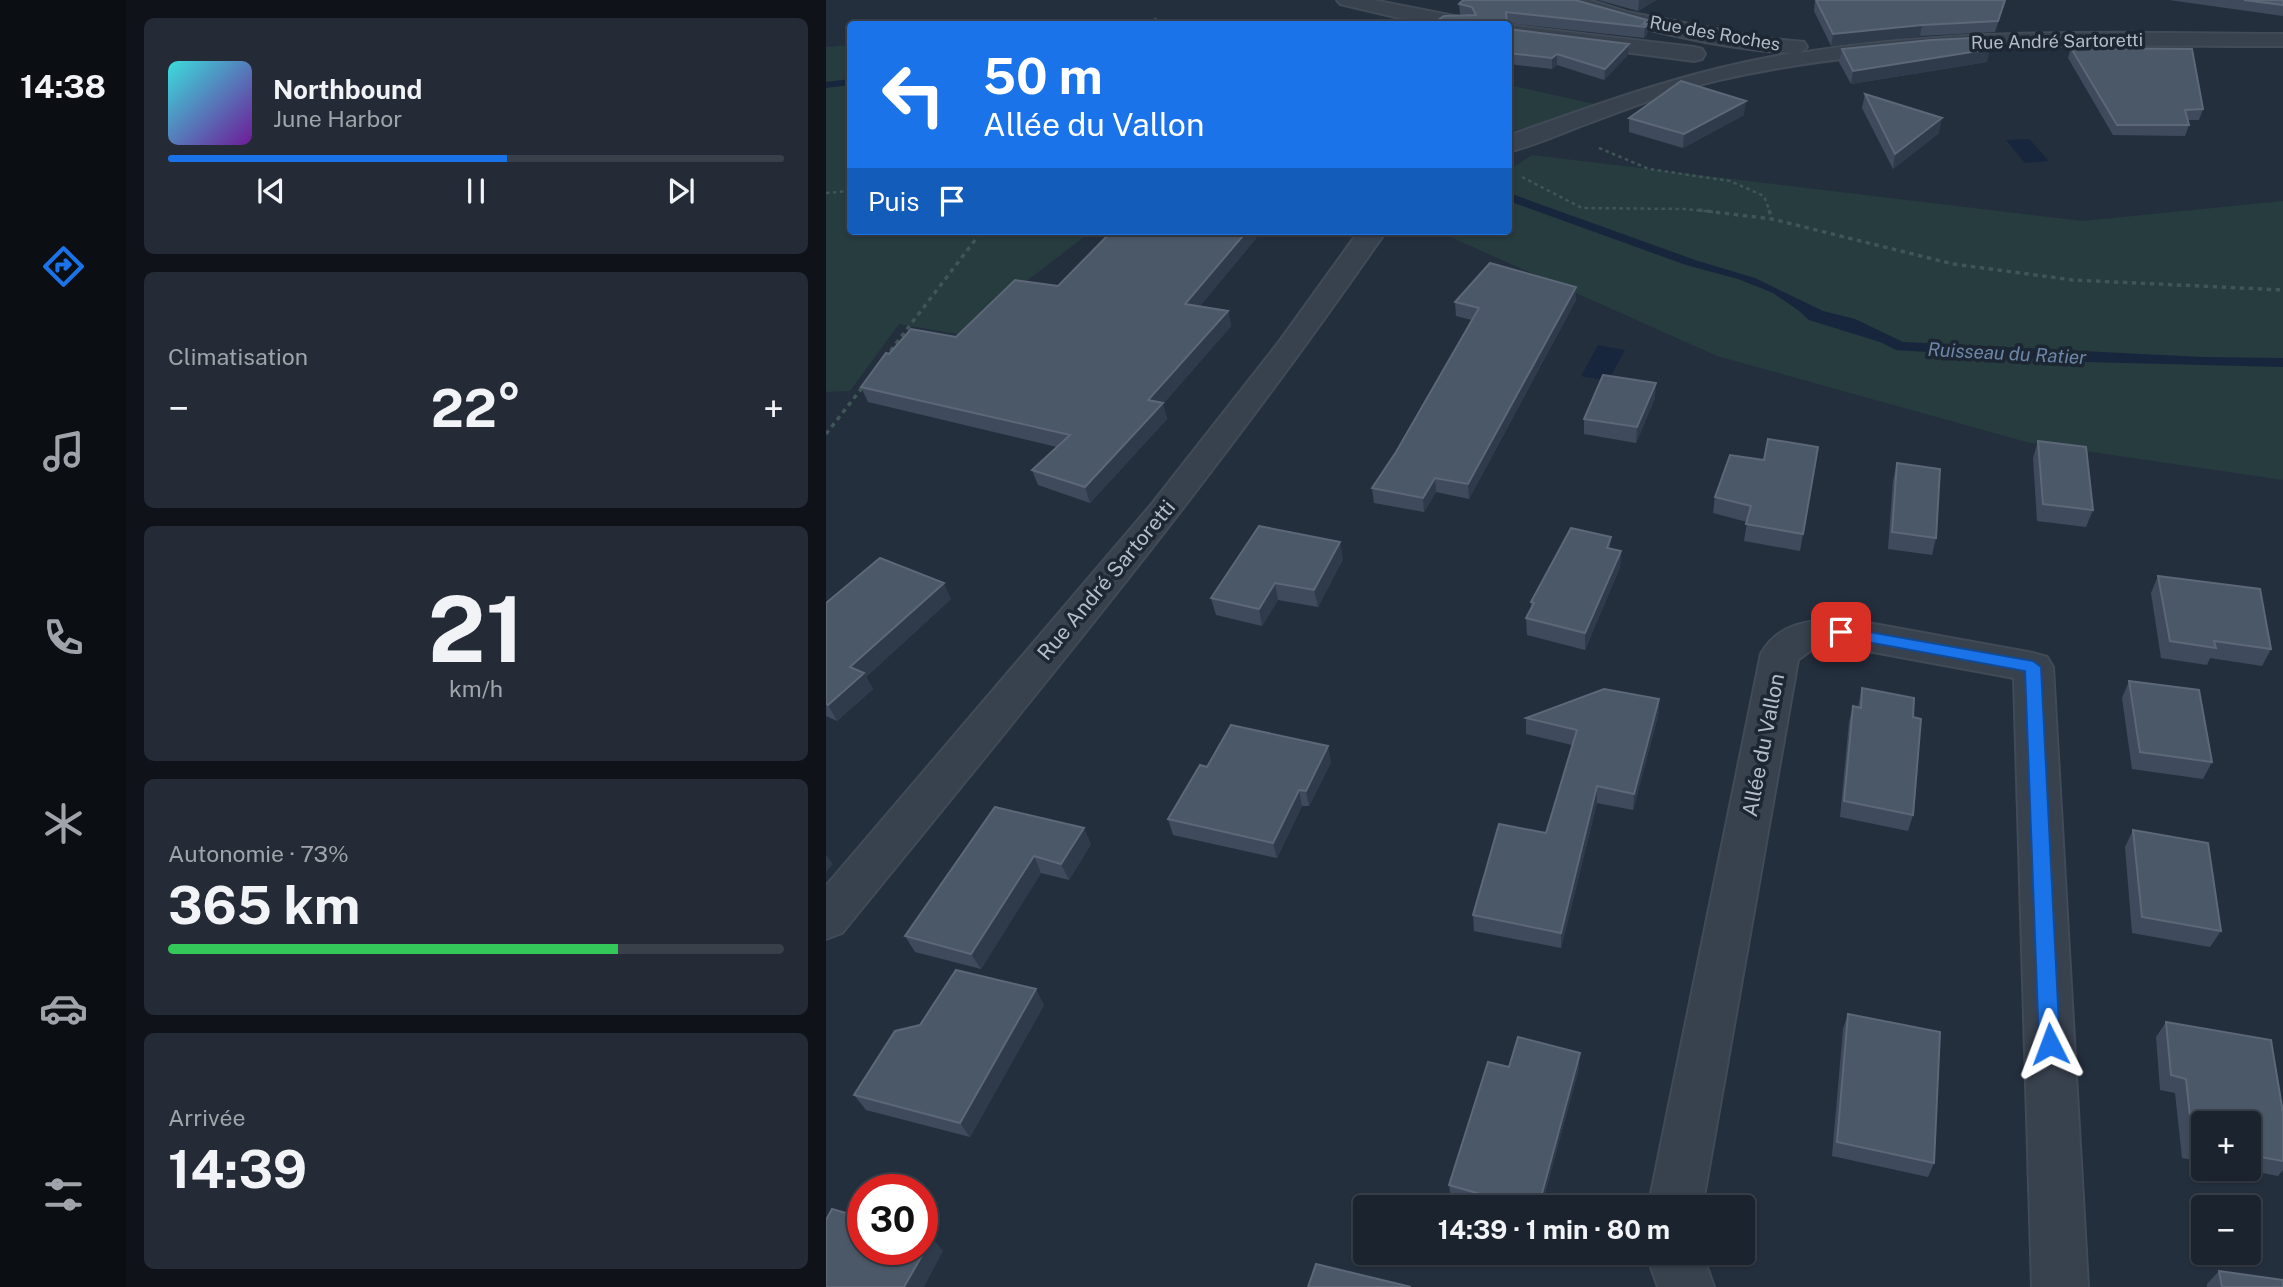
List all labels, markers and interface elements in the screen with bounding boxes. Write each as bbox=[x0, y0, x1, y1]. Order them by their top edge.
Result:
street label: Rue des Roches bbox=[1648, 11, 1782, 55]
street label: Rue André Sartoretti bbox=[1971, 29, 2143, 53]
text: 50 m bbox=[983, 47, 1103, 105]
icon: left bbox=[868, 49, 959, 140]
text: 14:38 bbox=[20, 68, 106, 105]
text: Northbound bbox=[273, 74, 422, 105]
text: June Harbor bbox=[273, 105, 402, 132]
text: Allée du Vallon bbox=[983, 106, 1204, 143]
icon: previous bbox=[252, 172, 290, 210]
icon: pause bbox=[457, 172, 495, 210]
icon: next bbox=[662, 172, 700, 210]
icon: arrive bbox=[933, 182, 971, 220]
text: Puis bbox=[868, 186, 919, 217]
icon: directions bbox=[39, 242, 88, 291]
water label: Ruisseau du Ratier bbox=[1927, 338, 2088, 368]
text: Climatisation bbox=[168, 343, 308, 370]
text: 22° bbox=[431, 378, 521, 439]
text: − bbox=[168, 386, 189, 431]
text: + bbox=[763, 386, 784, 431]
icon: music bbox=[39, 427, 88, 476]
street label: Rue André Sartoretti bbox=[1032, 495, 1180, 665]
text: 21 bbox=[428, 576, 524, 682]
pin bbox=[1811, 602, 1871, 662]
icon: phone bbox=[39, 613, 88, 662]
icon: arrive bbox=[1822, 613, 1860, 651]
street label: Allée du Vallon bbox=[1737, 671, 1789, 819]
text: km/h bbox=[449, 675, 503, 702]
icon: climate bbox=[39, 799, 88, 848]
text: Autonomie · 73% bbox=[168, 840, 349, 867]
text: 365 km bbox=[168, 875, 360, 936]
icon: car bbox=[39, 984, 88, 1033]
position arrow bbox=[2013, 1007, 2087, 1081]
text: Arrivée bbox=[168, 1104, 245, 1131]
map controls bbox=[2191, 1111, 2261, 1265]
button: + bbox=[2191, 1111, 2261, 1181]
text: 14:39 bbox=[168, 1139, 307, 1200]
icon: filters bbox=[39, 1170, 88, 1219]
speed limit sign: 30 bbox=[847, 1174, 938, 1265]
button: − bbox=[2191, 1195, 2261, 1265]
text: 14:39 · 1 min · 80 m bbox=[1438, 1214, 1670, 1245]

